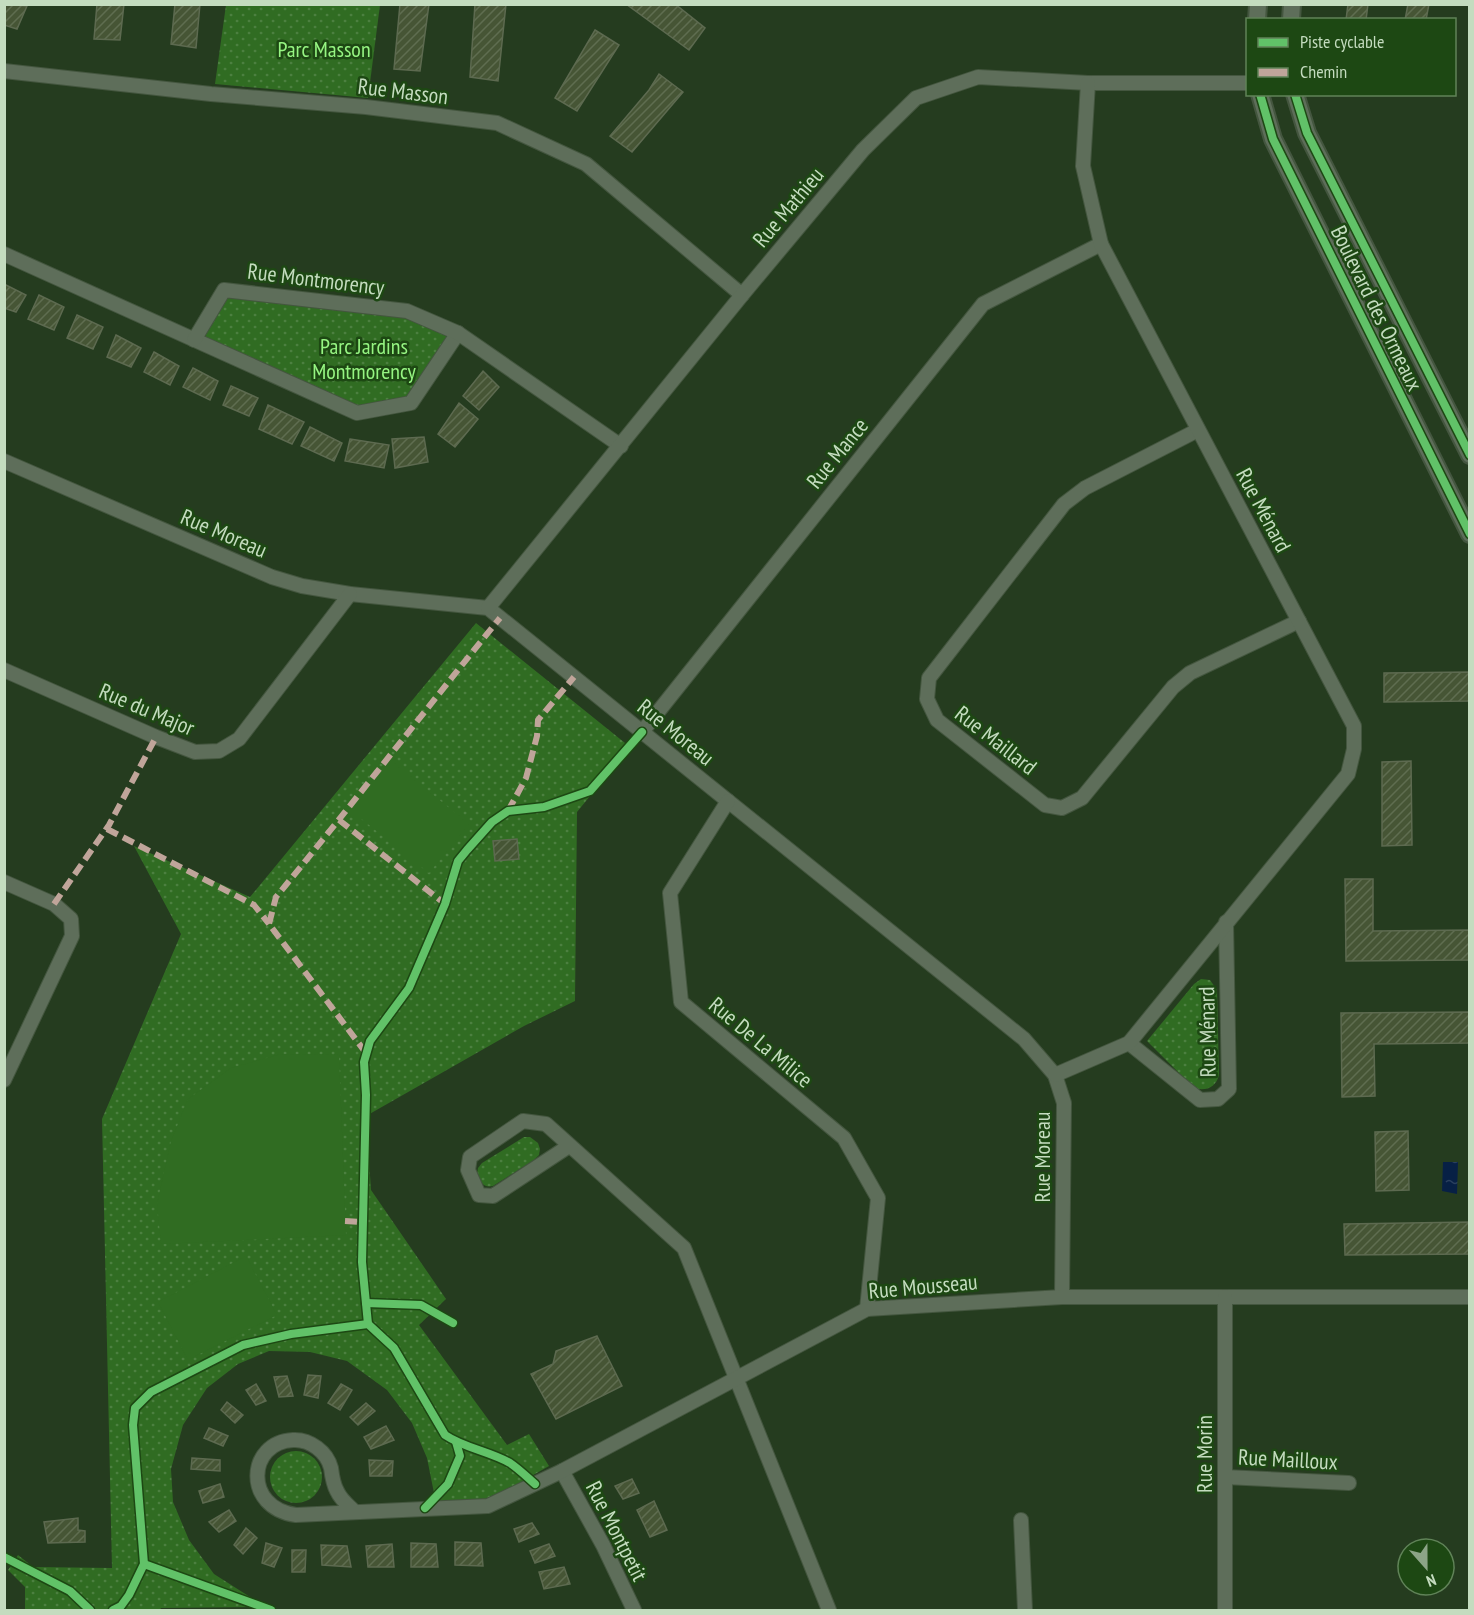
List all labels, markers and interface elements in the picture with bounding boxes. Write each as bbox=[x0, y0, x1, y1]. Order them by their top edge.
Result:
legend bbox=[1246, 18, 1456, 96]
text: Piste cyclable bbox=[1300, 30, 1384, 53]
park label: Parc Masson bbox=[277, 35, 371, 63]
text: Chemin bbox=[1300, 60, 1347, 83]
street label: Rue Masson bbox=[356, 72, 450, 110]
street label: Rue Mathieu bbox=[746, 161, 830, 253]
street label: Boulevard des Ormeaux bbox=[1325, 221, 1429, 395]
street label: Rue Montmorency bbox=[246, 257, 387, 301]
park label: Parc Jardins Montmorency bbox=[312, 332, 417, 385]
street label: Rue Mance bbox=[800, 412, 874, 494]
street label: Rue Ménard bbox=[1230, 463, 1298, 557]
street label: Rue Moreau bbox=[177, 502, 271, 564]
street label: Rue du Major bbox=[95, 676, 199, 742]
street label: Rue Moreau bbox=[632, 693, 720, 771]
street label: Rue Maillard bbox=[950, 699, 1042, 781]
street label: Rue Ménard bbox=[1192, 986, 1222, 1078]
street label: Rue De La Milice bbox=[703, 991, 819, 1093]
street label: Rue Moreau bbox=[1028, 1112, 1056, 1202]
street label: Rue Mousseau bbox=[867, 1267, 979, 1305]
street label: Rue Morin bbox=[1190, 1415, 1218, 1493]
street label: Rue Mailloux bbox=[1237, 1442, 1339, 1476]
street label: Rue Montpetit bbox=[580, 1476, 654, 1586]
north arrow bbox=[1396, 1537, 1456, 1597]
text: N bbox=[1424, 1570, 1439, 1592]

